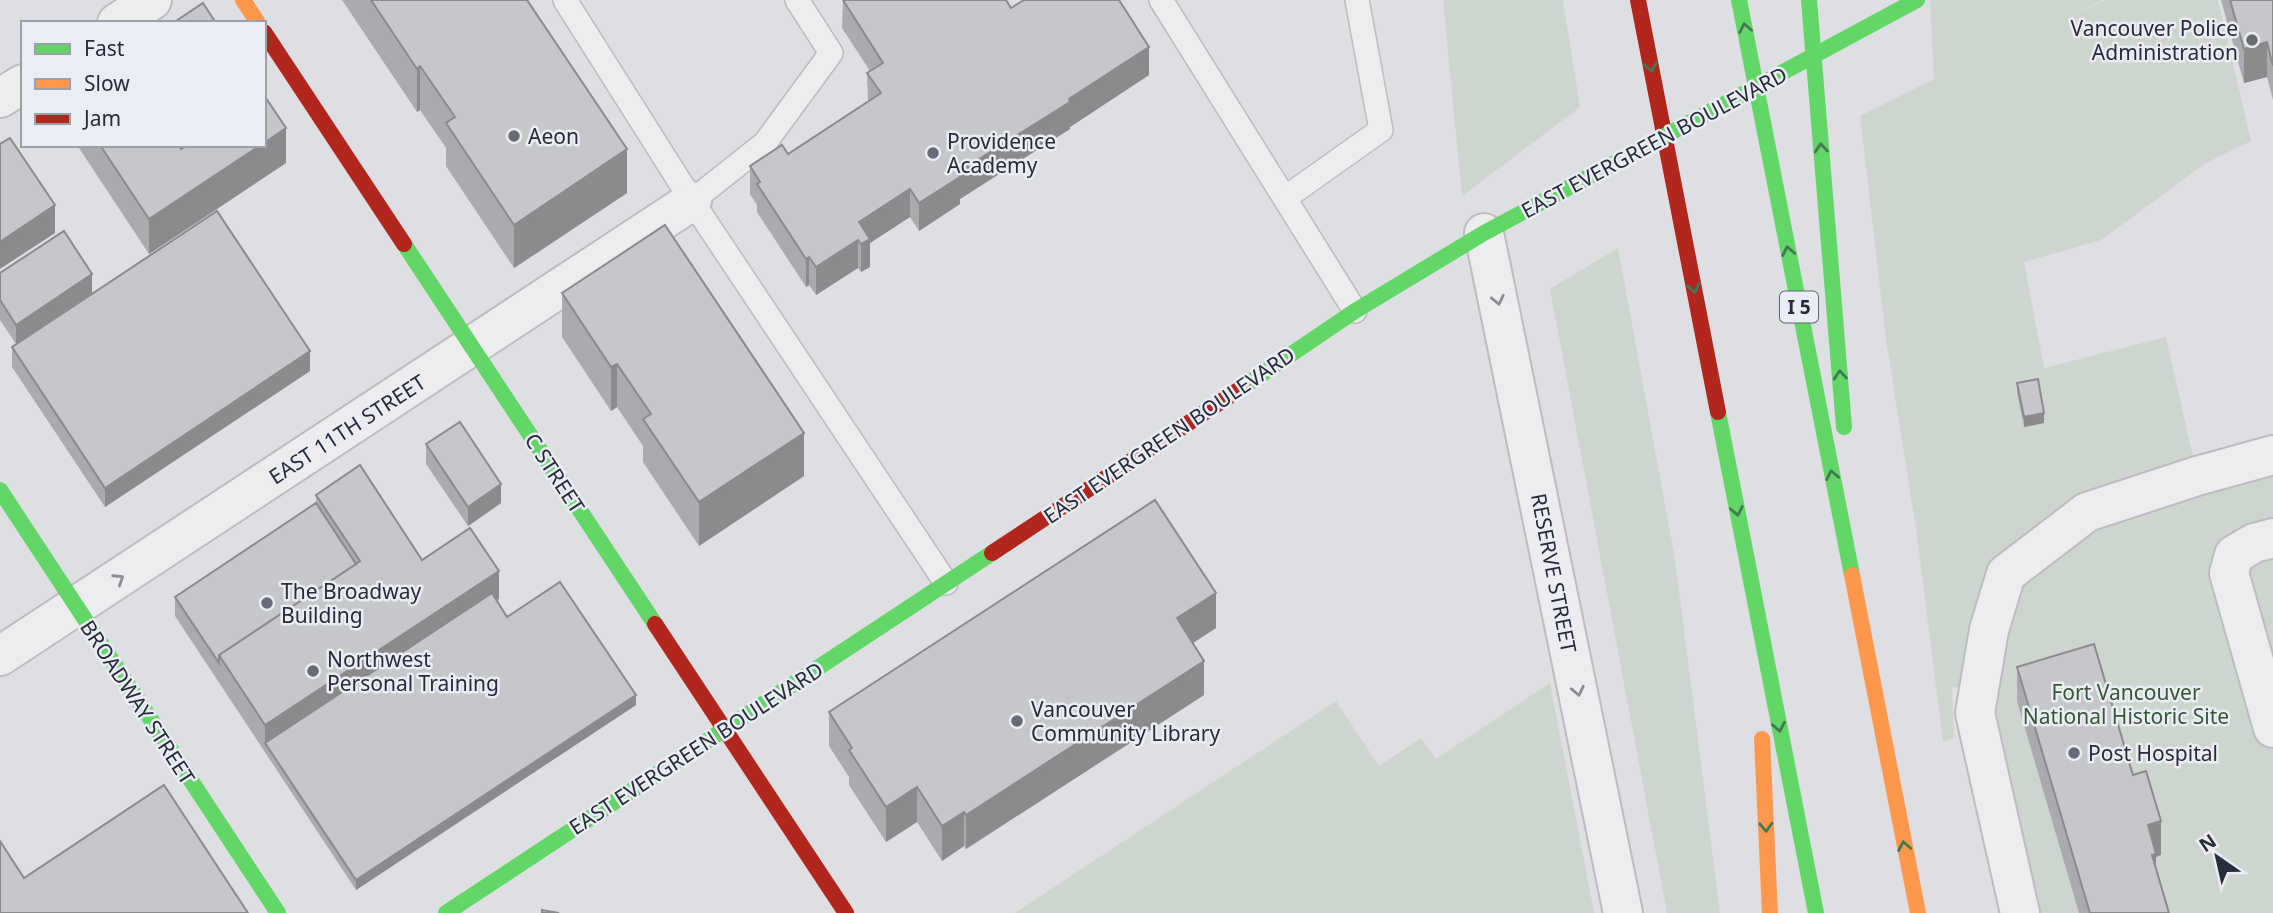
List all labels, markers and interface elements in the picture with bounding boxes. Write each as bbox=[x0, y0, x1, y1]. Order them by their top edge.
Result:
place label: Vancouver Police Administration bbox=[2070, 14, 2238, 66]
legend bbox=[21, 21, 266, 147]
one-way arrow bbox=[1738, 22, 1753, 34]
marker: Vancouver Police Administration bbox=[2244, 32, 2260, 48]
text: Fast bbox=[84, 34, 125, 62]
street label: EAST EVERGREEN BOULEVARD bbox=[1516, 60, 1792, 224]
one-way arrow bbox=[1642, 61, 1657, 73]
text: Slow bbox=[84, 69, 130, 97]
text: Jam bbox=[82, 104, 121, 132]
place label: Aeon bbox=[528, 122, 579, 150]
place label: Providence Academy bbox=[947, 127, 1056, 179]
marker: Aeon bbox=[506, 128, 522, 144]
one-way arrow bbox=[1814, 142, 1829, 153]
marker: Providence Academy bbox=[925, 145, 941, 161]
one-way arrow bbox=[1782, 246, 1797, 258]
one-way arrow bbox=[1685, 282, 1700, 294]
road number: I 5 bbox=[1780, 292, 1818, 322]
one-way arrow bbox=[1490, 294, 1505, 306]
street label: EAST EVERGREEN BOULEVARD bbox=[1038, 340, 1300, 530]
street label: EAST 11TH STREET bbox=[263, 368, 431, 490]
one-way arrow bbox=[1833, 369, 1848, 380]
street label: C STREET bbox=[519, 428, 591, 519]
one-way arrow bbox=[1825, 469, 1840, 481]
street label: RESERVE STREET bbox=[1525, 491, 1583, 656]
one-way arrow bbox=[1729, 505, 1744, 517]
one-way arrow bbox=[111, 575, 124, 587]
place label: The Broadway Building bbox=[281, 577, 422, 629]
marker: The Broadway Building bbox=[259, 595, 275, 611]
street label: BROADWAY STREET bbox=[74, 614, 202, 790]
place label: Northwest Personal Training bbox=[327, 645, 499, 697]
street label: EAST EVERGREEN BOULEVARD bbox=[564, 655, 828, 841]
marker: Northwest Personal Training bbox=[305, 663, 321, 679]
park label: Fort Vancouver National Historic Site bbox=[2023, 678, 2229, 730]
one-way arrow bbox=[1569, 685, 1584, 697]
place label: Vancouver Community Library bbox=[1031, 695, 1220, 747]
marker: Vancouver Community Library bbox=[1009, 713, 1025, 729]
one-way arrow bbox=[1771, 721, 1786, 733]
place label: Post Hospital bbox=[2088, 739, 2218, 767]
marker: Post Hospital bbox=[2066, 745, 2082, 761]
one-way arrow bbox=[1759, 821, 1774, 832]
north arrow bbox=[2182, 822, 2252, 892]
text: N bbox=[2194, 828, 2221, 858]
one-way arrow bbox=[1898, 840, 1913, 852]

